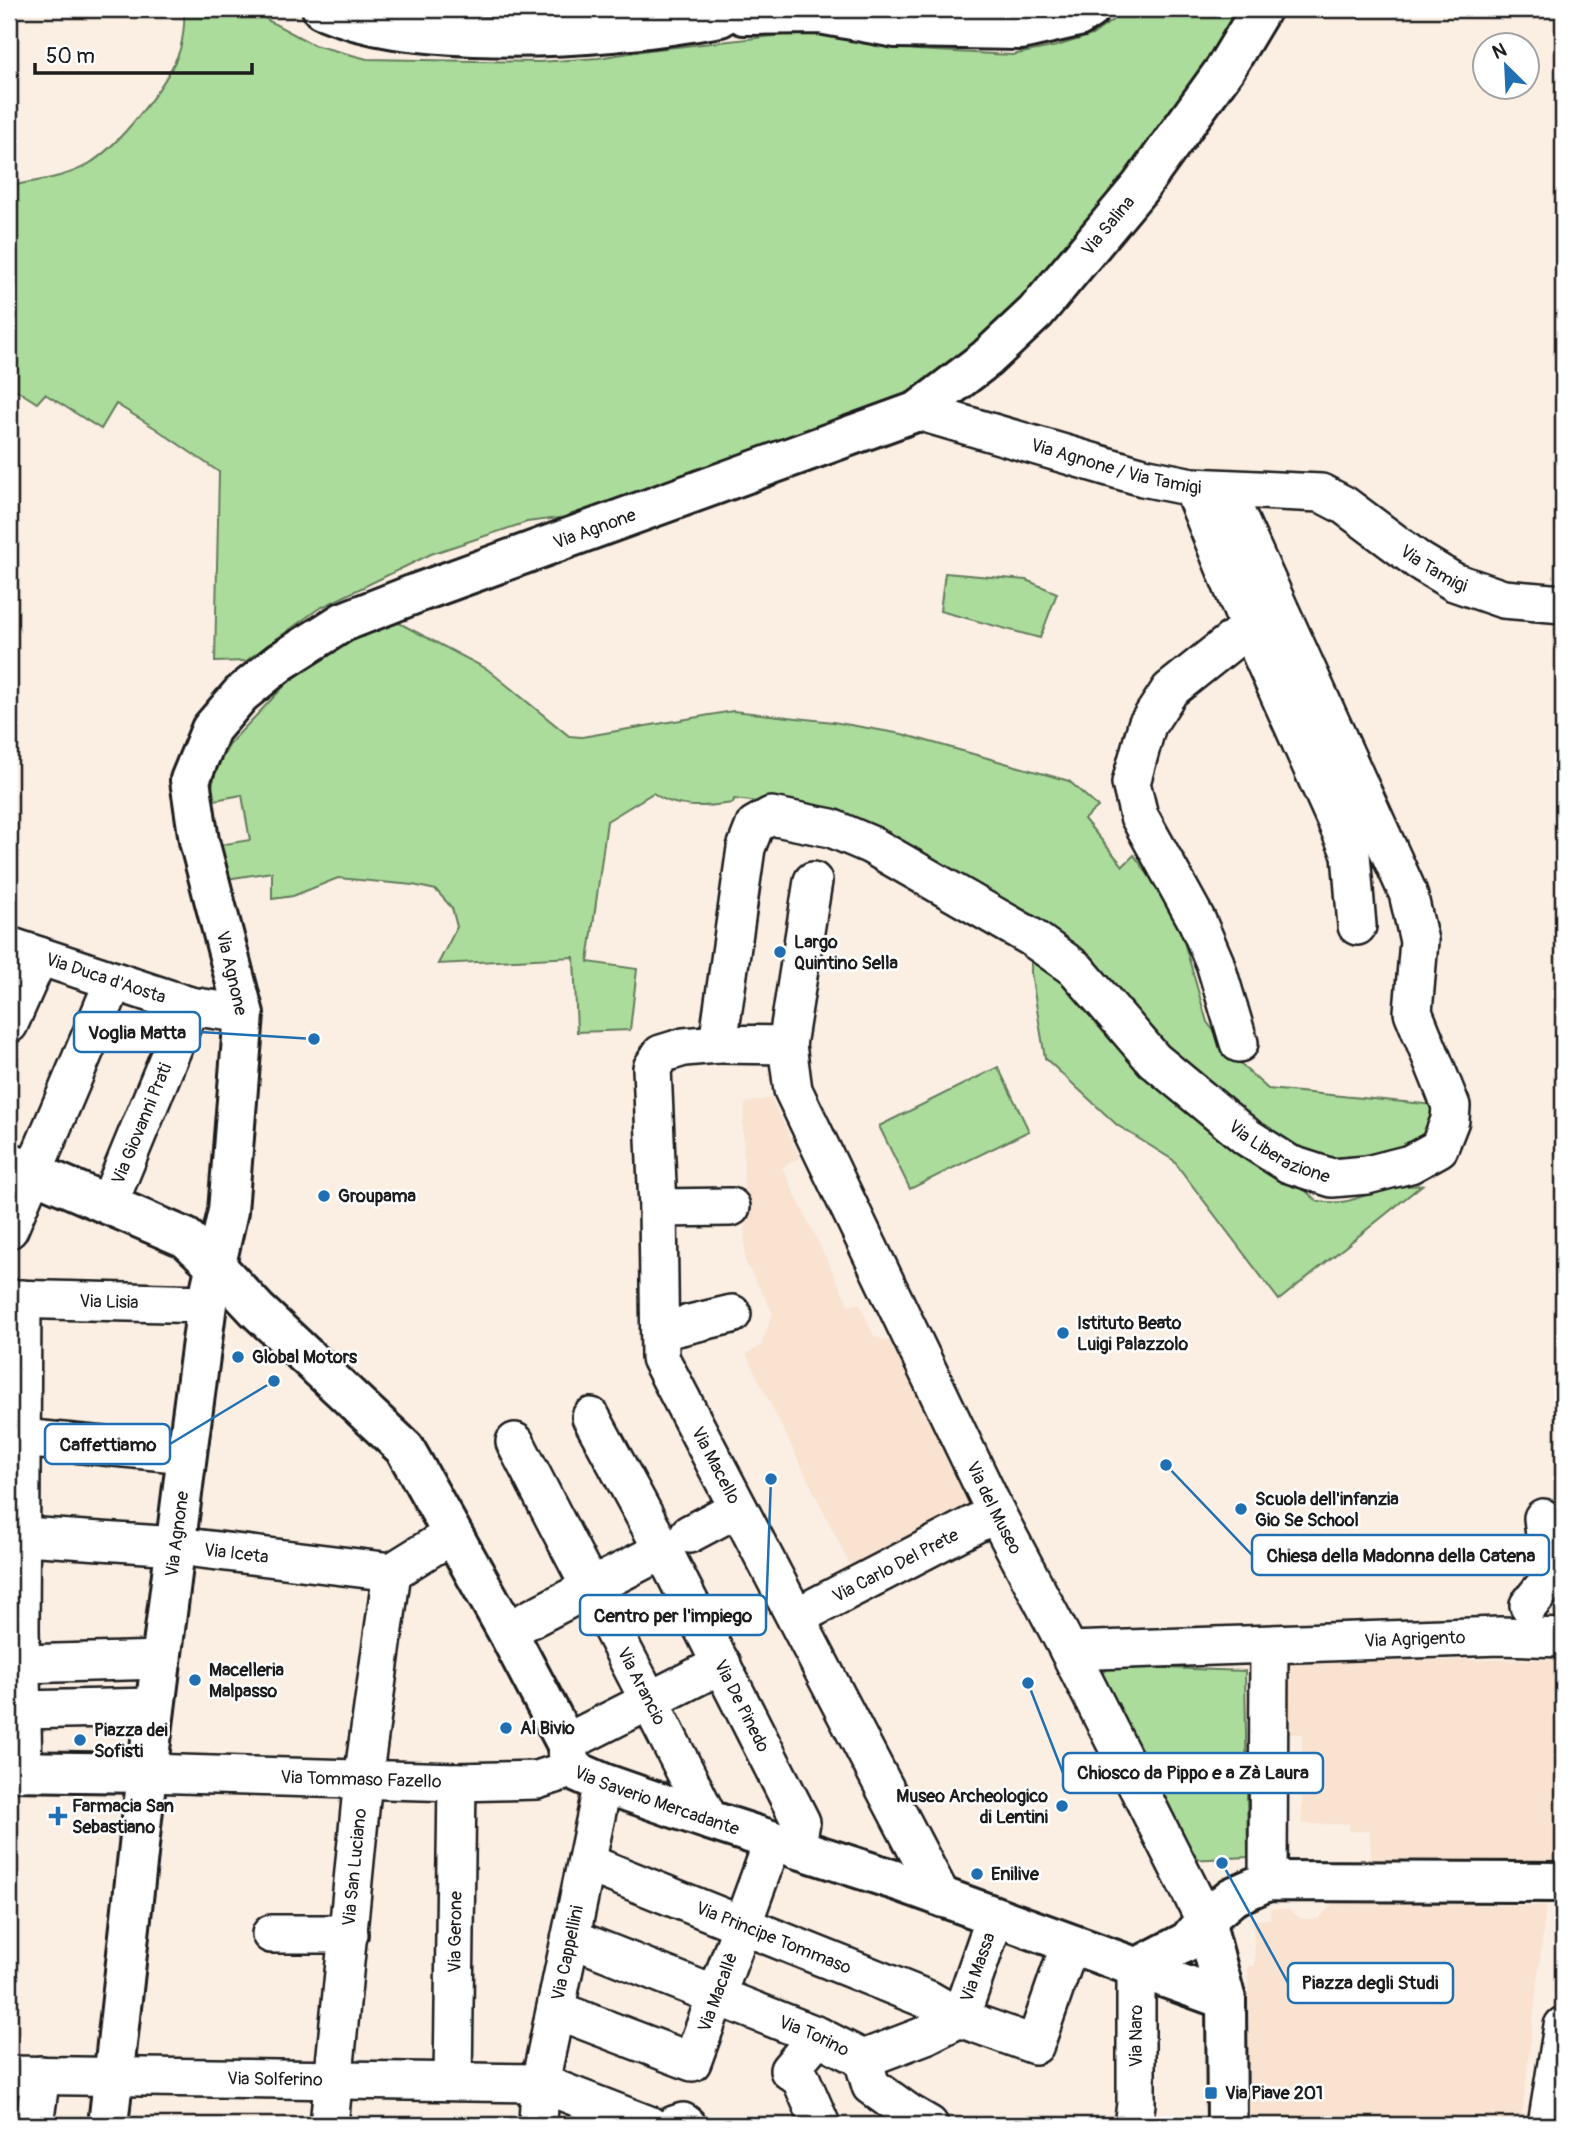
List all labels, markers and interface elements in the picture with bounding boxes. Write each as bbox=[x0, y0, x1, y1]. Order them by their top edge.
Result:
scale bar bbox=[35, 32, 252, 76]
north arrow bbox=[1470, 32, 1540, 102]
text: N bbox=[1489, 38, 1510, 65]
text: 50 m bbox=[46, 43, 95, 70]
street label: Via Salina bbox=[1077, 191, 1140, 260]
street label: Via Agnone / Via Tamigi bbox=[1028, 434, 1202, 499]
street label: Via Agnone bbox=[550, 503, 639, 555]
street label: Via Tamigi bbox=[1395, 540, 1470, 598]
street label: Via Agnone bbox=[211, 929, 252, 1018]
place label: Largo Quintino Sella bbox=[794, 931, 898, 975]
marker: Largo Quintino Sella bbox=[772, 944, 788, 960]
street label: Via Duca d'Aosta bbox=[43, 948, 169, 1009]
callout: Voglia Matta bbox=[74, 1012, 200, 1052]
text: Voglia Matta bbox=[88, 1021, 186, 1045]
street label: Via Giovanni Prati bbox=[107, 1060, 177, 1188]
street label: Via Liberazione bbox=[1223, 1115, 1333, 1189]
place label: Groupama bbox=[338, 1185, 417, 1208]
marker: Groupama bbox=[316, 1188, 332, 1204]
street label: Via Lisia bbox=[79, 1290, 139, 1314]
place label: Istituto Beato Luigi Palazzolo bbox=[1077, 1312, 1189, 1356]
marker: Istituto Beato Luigi Palazzolo bbox=[1055, 1325, 1071, 1341]
place label: Global Motors bbox=[252, 1346, 358, 1369]
marker: Global Motors bbox=[230, 1349, 246, 1365]
street label: Via Macello bbox=[686, 1423, 745, 1508]
callout: Caffettiamo bbox=[45, 1424, 170, 1464]
text: Caffettiamo bbox=[60, 1433, 157, 1457]
street label: Via del Museo bbox=[961, 1458, 1027, 1559]
place label: Scuola dell'infanzia Gio Se School bbox=[1255, 1488, 1399, 1532]
street label: Via Agnone bbox=[161, 1490, 194, 1578]
marker: Scuola dell'infanzia Gio Se School bbox=[1233, 1501, 1249, 1517]
street label: Via Carlo Del Prete bbox=[829, 1523, 963, 1608]
callout: Chiesa della Madonna della Catena bbox=[1252, 1535, 1549, 1575]
street label: Via Iceta bbox=[203, 1538, 270, 1569]
text: Chiesa della Madonna della Catena bbox=[1267, 1544, 1536, 1568]
callout: Centro per l'impiego bbox=[580, 1595, 766, 1635]
text: Centro per l'impiego bbox=[594, 1604, 753, 1628]
street label: Via Agrigento bbox=[1364, 1626, 1466, 1653]
street label: Via Arancio bbox=[612, 1643, 671, 1729]
street label: Via De Pinedo bbox=[709, 1656, 775, 1756]
place label: Macelleria Malpasso bbox=[209, 1659, 284, 1703]
marker: Macelleria Malpasso bbox=[187, 1672, 203, 1688]
place label: Al Bivio bbox=[520, 1717, 575, 1740]
place label: Piazza dei Sofisti bbox=[94, 1719, 168, 1763]
marker: Al Bivio bbox=[498, 1720, 514, 1736]
marker: Piazza dei Sofisti bbox=[72, 1732, 88, 1748]
callout: Chiosco da Pippo e a Zà Laura bbox=[1063, 1753, 1323, 1793]
street label: Via Saverio Mercadante bbox=[570, 1761, 742, 1841]
text: Chiosco da Pippo e a Zà Laura bbox=[1077, 1761, 1309, 1785]
street label: Via Tommaso Fazello bbox=[280, 1766, 442, 1794]
place label: Museo Archeologico di Lentini bbox=[896, 1785, 1048, 1829]
place label: Farmacia San Sebastiano bbox=[72, 1795, 174, 1839]
marker: Museo Archeologico di Lentini bbox=[1054, 1798, 1070, 1814]
street label: Via San Luciano bbox=[338, 1807, 372, 1927]
marker: Farmacia San Sebastiano bbox=[50, 1808, 66, 1824]
place label: Enilive bbox=[991, 1863, 1040, 1886]
marker: Enilive bbox=[969, 1866, 985, 1882]
street label: Via Gerone bbox=[443, 1891, 468, 1973]
street label: Via Principe Tommaso bbox=[692, 1897, 855, 1980]
street label: Via Cappellini bbox=[547, 1903, 589, 2003]
street label: Via Massa bbox=[955, 1930, 1001, 2005]
street label: Via Macallè bbox=[693, 1949, 743, 2035]
callout: Piazza degli Studi bbox=[1288, 1963, 1453, 2003]
text: Piazza degli Studi bbox=[1302, 1971, 1439, 1995]
street label: Via Naro bbox=[1125, 2004, 1148, 2067]
street label: Via Torino bbox=[775, 2011, 853, 2062]
street label: Via Solferino bbox=[227, 2067, 323, 2092]
place label: Via Piave 201 bbox=[1225, 2082, 1323, 2105]
marker: Via Piave 201 bbox=[1203, 2085, 1219, 2101]

